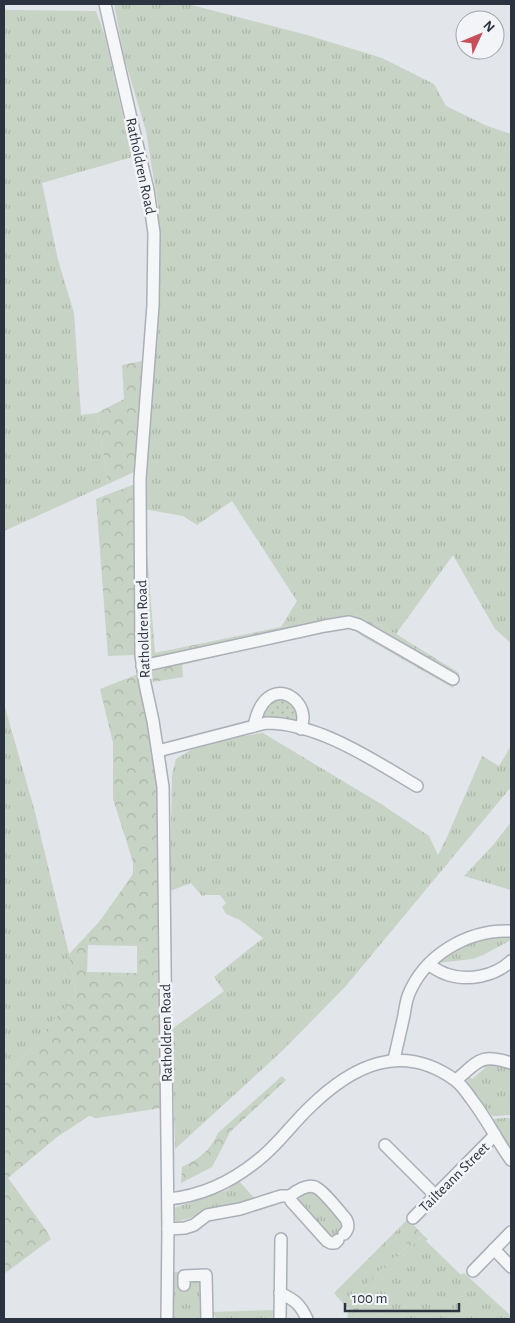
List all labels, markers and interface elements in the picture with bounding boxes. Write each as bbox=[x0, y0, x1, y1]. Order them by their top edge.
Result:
north arrow bbox=[455, 10, 505, 60]
text: N bbox=[480, 18, 497, 35]
street label: Ratholdren Road bbox=[123, 117, 158, 216]
street label: Ratholdren Road bbox=[134, 579, 153, 678]
street label: Ratholdren Road bbox=[158, 984, 175, 1082]
street label: Tailteann Street bbox=[417, 1139, 492, 1215]
scale bar bbox=[345, 1280, 459, 1312]
text: 100 m bbox=[352, 1291, 387, 1306]

